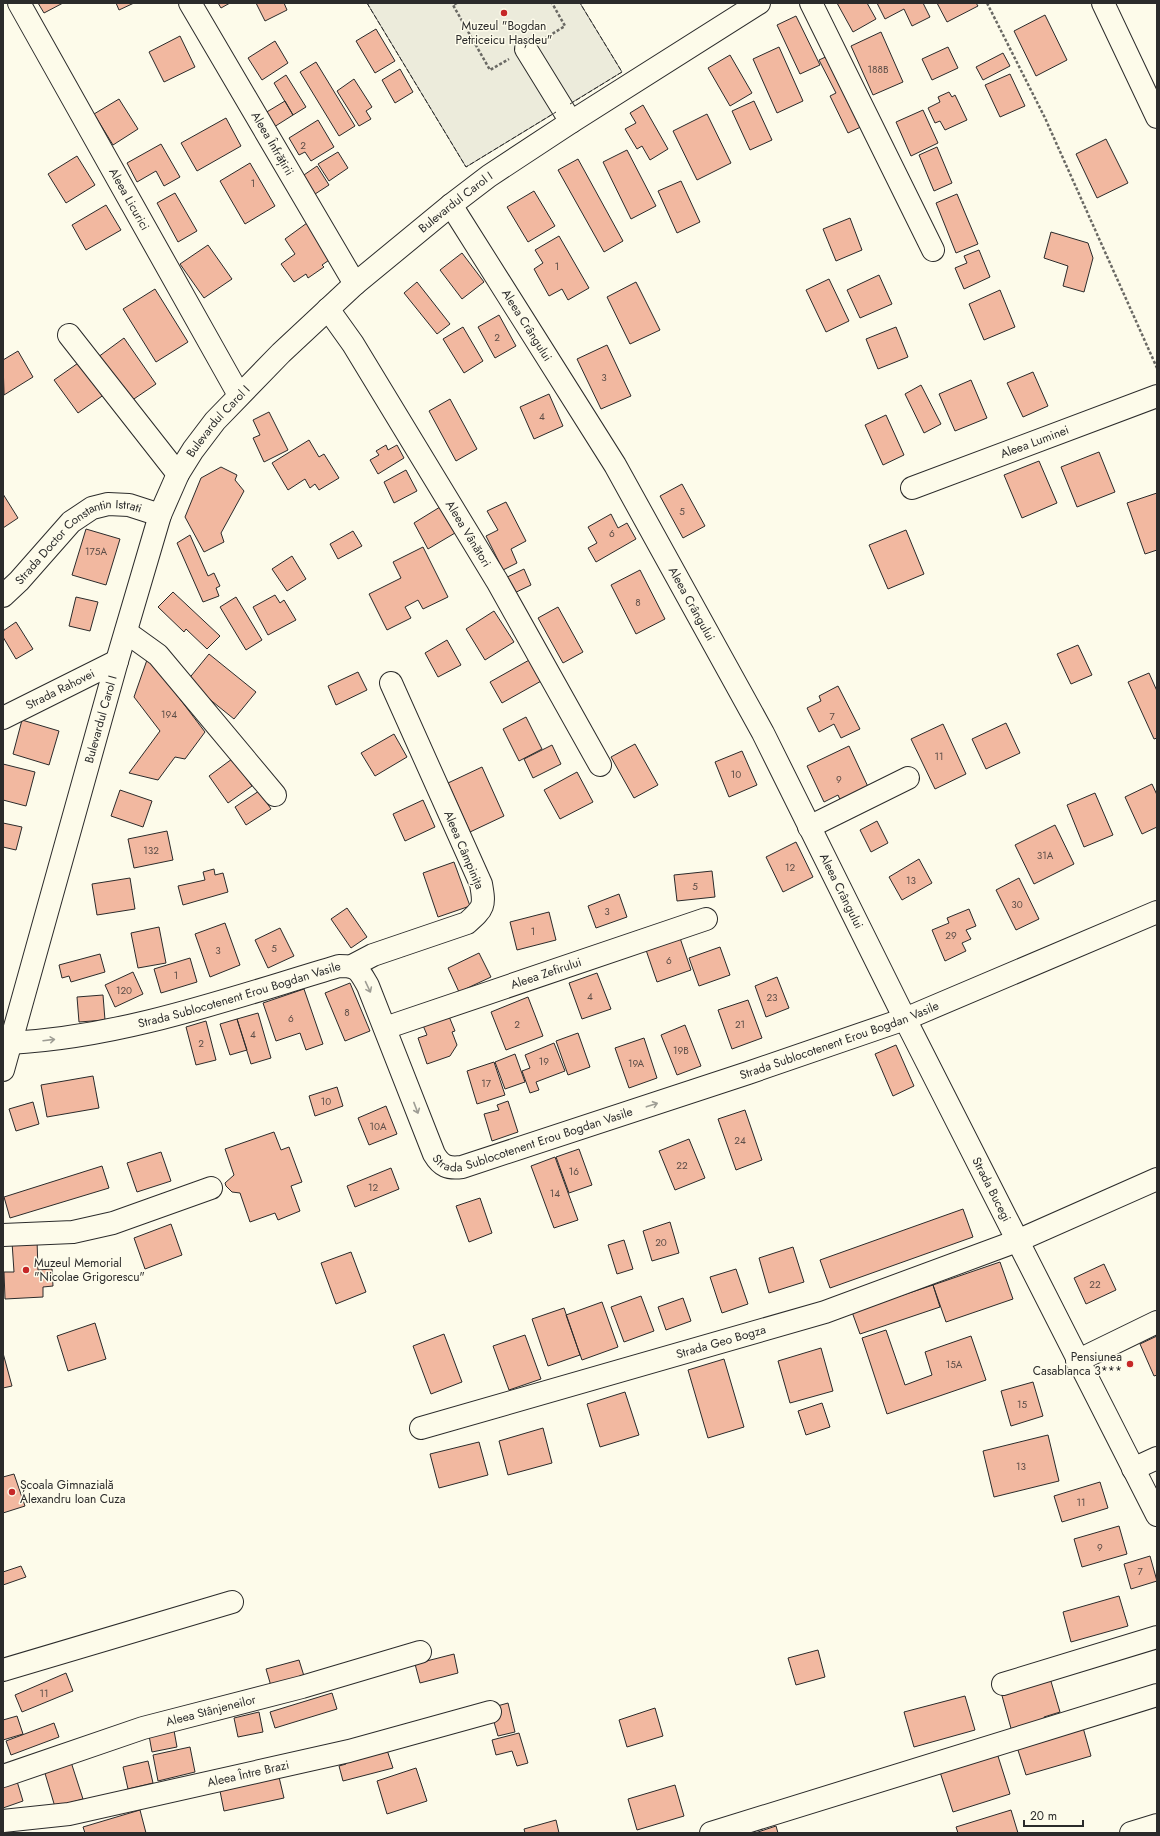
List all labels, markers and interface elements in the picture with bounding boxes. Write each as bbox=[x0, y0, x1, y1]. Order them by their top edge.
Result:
marker: Muzeul "Bogdan Petriceicu Hașdeu" bbox=[499, 8, 509, 18]
place label: Muzeul "Bogdan Petriceicu Hașdeu" bbox=[456, 17, 552, 49]
house number: 188B bbox=[868, 62, 889, 77]
street label: Aleea Înfrățirii bbox=[247, 108, 298, 179]
house number: 2 bbox=[300, 138, 306, 153]
street label: Aleea Licurici bbox=[104, 165, 154, 234]
street label: Bulevardul Carol I bbox=[415, 167, 496, 237]
house number: 1 bbox=[251, 176, 255, 191]
house number: 1 bbox=[555, 259, 559, 274]
street label: Aleea Crângului bbox=[497, 285, 556, 365]
house number: 2 bbox=[494, 330, 500, 345]
house number: 3 bbox=[601, 370, 607, 385]
street label: Bulevardul Carol I bbox=[182, 381, 254, 461]
house number: 4 bbox=[539, 409, 545, 424]
street label: Aleea Luminei bbox=[998, 421, 1072, 463]
street label: Strada Doctor Constantin Istrati bbox=[11, 495, 144, 589]
street label: Aleea Vânători bbox=[441, 497, 495, 570]
house number: 5 bbox=[679, 504, 685, 519]
house number: 6 bbox=[609, 526, 615, 541]
house number: 175A bbox=[85, 544, 107, 559]
street label: Aleea Crângului bbox=[664, 563, 719, 644]
house number: 8 bbox=[635, 595, 641, 610]
street label: Strada Rahovei bbox=[23, 665, 98, 714]
street label: Bulevardul Carol I bbox=[80, 673, 122, 765]
house number: 194 bbox=[161, 707, 177, 722]
house number: 7 bbox=[829, 709, 835, 724]
house number: 11 bbox=[935, 749, 944, 764]
house number: 10 bbox=[731, 767, 741, 782]
house number: 9 bbox=[836, 772, 842, 787]
street label: Aleea Câmpinița bbox=[439, 808, 489, 892]
house number: 132 bbox=[143, 843, 159, 858]
house number: 31A bbox=[1037, 848, 1054, 863]
street label: Aleea Crângului bbox=[815, 850, 868, 932]
house number: 12 bbox=[785, 860, 795, 875]
house number: 13 bbox=[906, 873, 917, 888]
house number: 5 bbox=[692, 879, 698, 894]
house number: 30 bbox=[1011, 897, 1023, 912]
house number: 3 bbox=[604, 904, 610, 919]
house number: 1 bbox=[531, 924, 535, 939]
house number: 29 bbox=[945, 928, 957, 943]
house number: 5 bbox=[271, 941, 277, 956]
house number: 3 bbox=[215, 943, 221, 958]
street label: Aleea Zefirului bbox=[508, 953, 584, 994]
house number: 6 bbox=[666, 953, 672, 968]
street label: Strada Sublocotenent Erou Bogdan Vasile bbox=[136, 957, 343, 1033]
house number: 1 bbox=[174, 968, 178, 983]
one-way arrow bbox=[365, 981, 372, 993]
house number: 120 bbox=[116, 983, 132, 998]
house number: 4 bbox=[587, 989, 593, 1004]
house number: 23 bbox=[766, 990, 778, 1005]
street label: Strada Sublocotenent Erou Bogdan Vasile bbox=[737, 997, 942, 1084]
house number: 8 bbox=[344, 1005, 350, 1020]
house number: 6 bbox=[288, 1011, 294, 1026]
house number: 2 bbox=[514, 1017, 520, 1032]
house number: 21 bbox=[735, 1017, 745, 1032]
house number: 4 bbox=[250, 1027, 256, 1042]
one-way arrow bbox=[42, 1036, 55, 1044]
house number: 2 bbox=[198, 1036, 204, 1051]
house number: 19B bbox=[673, 1043, 689, 1058]
house number: 19 bbox=[539, 1054, 549, 1069]
house number: 19A bbox=[628, 1056, 644, 1071]
house number: 17 bbox=[481, 1076, 492, 1091]
house number: 10 bbox=[321, 1094, 331, 1109]
one-way arrow bbox=[413, 1101, 421, 1113]
one-way arrow bbox=[645, 1101, 658, 1108]
street label: Strada Sublocotenent Erou Bogdan Vasile bbox=[428, 1103, 635, 1177]
house number: 10A bbox=[369, 1119, 387, 1134]
house number: 24 bbox=[734, 1133, 746, 1148]
street label: Strada Bucegi bbox=[968, 1154, 1016, 1225]
house number: 22 bbox=[676, 1158, 688, 1173]
house number: 16 bbox=[569, 1164, 579, 1179]
house number: 12 bbox=[368, 1180, 378, 1195]
house number: 14 bbox=[550, 1186, 560, 1201]
house number: 20 bbox=[655, 1235, 667, 1250]
place label: Muzeul Memorial "Nicolae Grigorescu" bbox=[34, 1254, 145, 1286]
marker: Muzeul Memorial "Nicolae Grigorescu" bbox=[21, 1265, 31, 1275]
house number: 22 bbox=[1089, 1277, 1101, 1292]
street label: Strada Geo Bogza bbox=[674, 1320, 768, 1363]
place label: Pensiunea Casablanca 3*** bbox=[1033, 1348, 1122, 1380]
house number: 15A bbox=[946, 1357, 963, 1372]
marker: Pensiunea Casablanca 3*** bbox=[1125, 1359, 1135, 1369]
house number: 15 bbox=[1017, 1397, 1027, 1412]
house number: 13 bbox=[1016, 1459, 1027, 1474]
place label: Școala Gimnazială Alexandru Ioan Cuza bbox=[20, 1476, 126, 1508]
marker: Școala Gimnazială Alexandru Ioan Cuza bbox=[7, 1487, 17, 1497]
house number: 11 bbox=[1077, 1495, 1086, 1510]
house number: 9 bbox=[1097, 1540, 1103, 1555]
house number: 7 bbox=[1137, 1564, 1143, 1579]
house number: 11 bbox=[40, 1686, 49, 1701]
street label: Aleea Stânjeneilor bbox=[164, 1690, 259, 1731]
street label: Aleea Între Brazi bbox=[205, 1756, 291, 1792]
scale bar bbox=[1024, 1802, 1083, 1828]
text: 20 m bbox=[1030, 1807, 1057, 1825]

